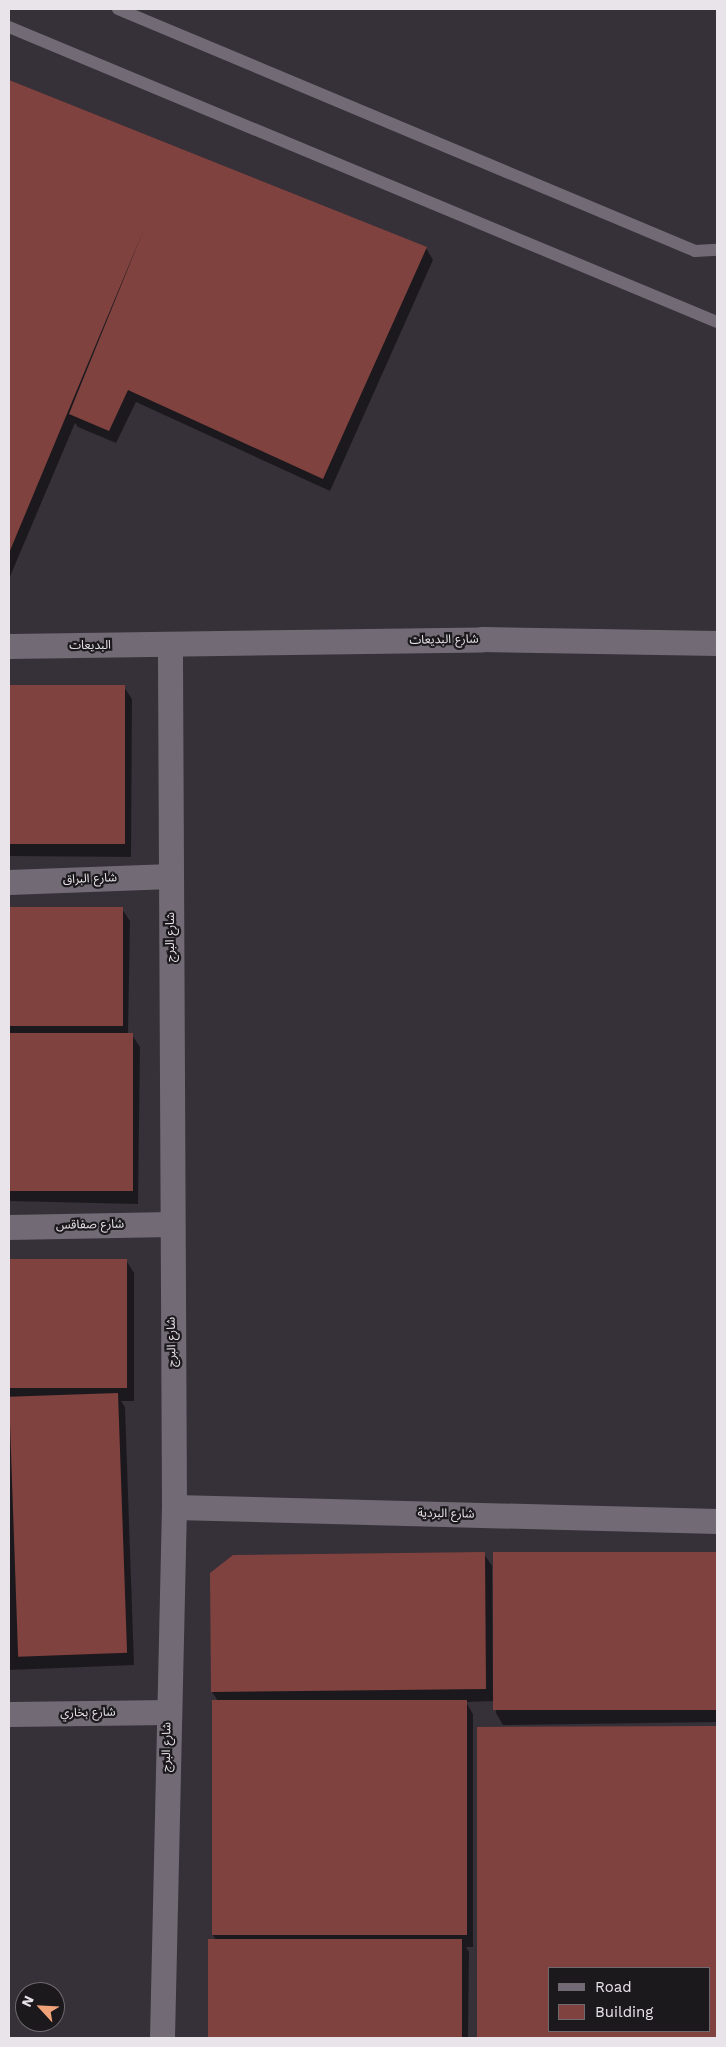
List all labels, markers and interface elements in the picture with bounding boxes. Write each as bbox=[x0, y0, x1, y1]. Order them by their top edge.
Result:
street label: شارع البديعات bbox=[409, 632, 479, 648]
street label: البديعات bbox=[69, 639, 111, 653]
street label: شارع البراق bbox=[63, 871, 117, 887]
street label: شارع البرج bbox=[164, 912, 178, 962]
street label: شارع صفاقس bbox=[56, 1217, 124, 1233]
street label: شارع البرج bbox=[164, 1317, 180, 1367]
street label: شارع البردية bbox=[417, 1506, 475, 1522]
street label: شارع بخاري bbox=[60, 1705, 116, 1721]
street label: شارع البرج bbox=[159, 1722, 175, 1772]
legend bbox=[548, 1967, 711, 2032]
text: Road bbox=[595, 1978, 632, 1996]
north arrow bbox=[15, 1982, 65, 2032]
text: N bbox=[18, 1993, 37, 2009]
text: Building bbox=[595, 2003, 653, 2021]

